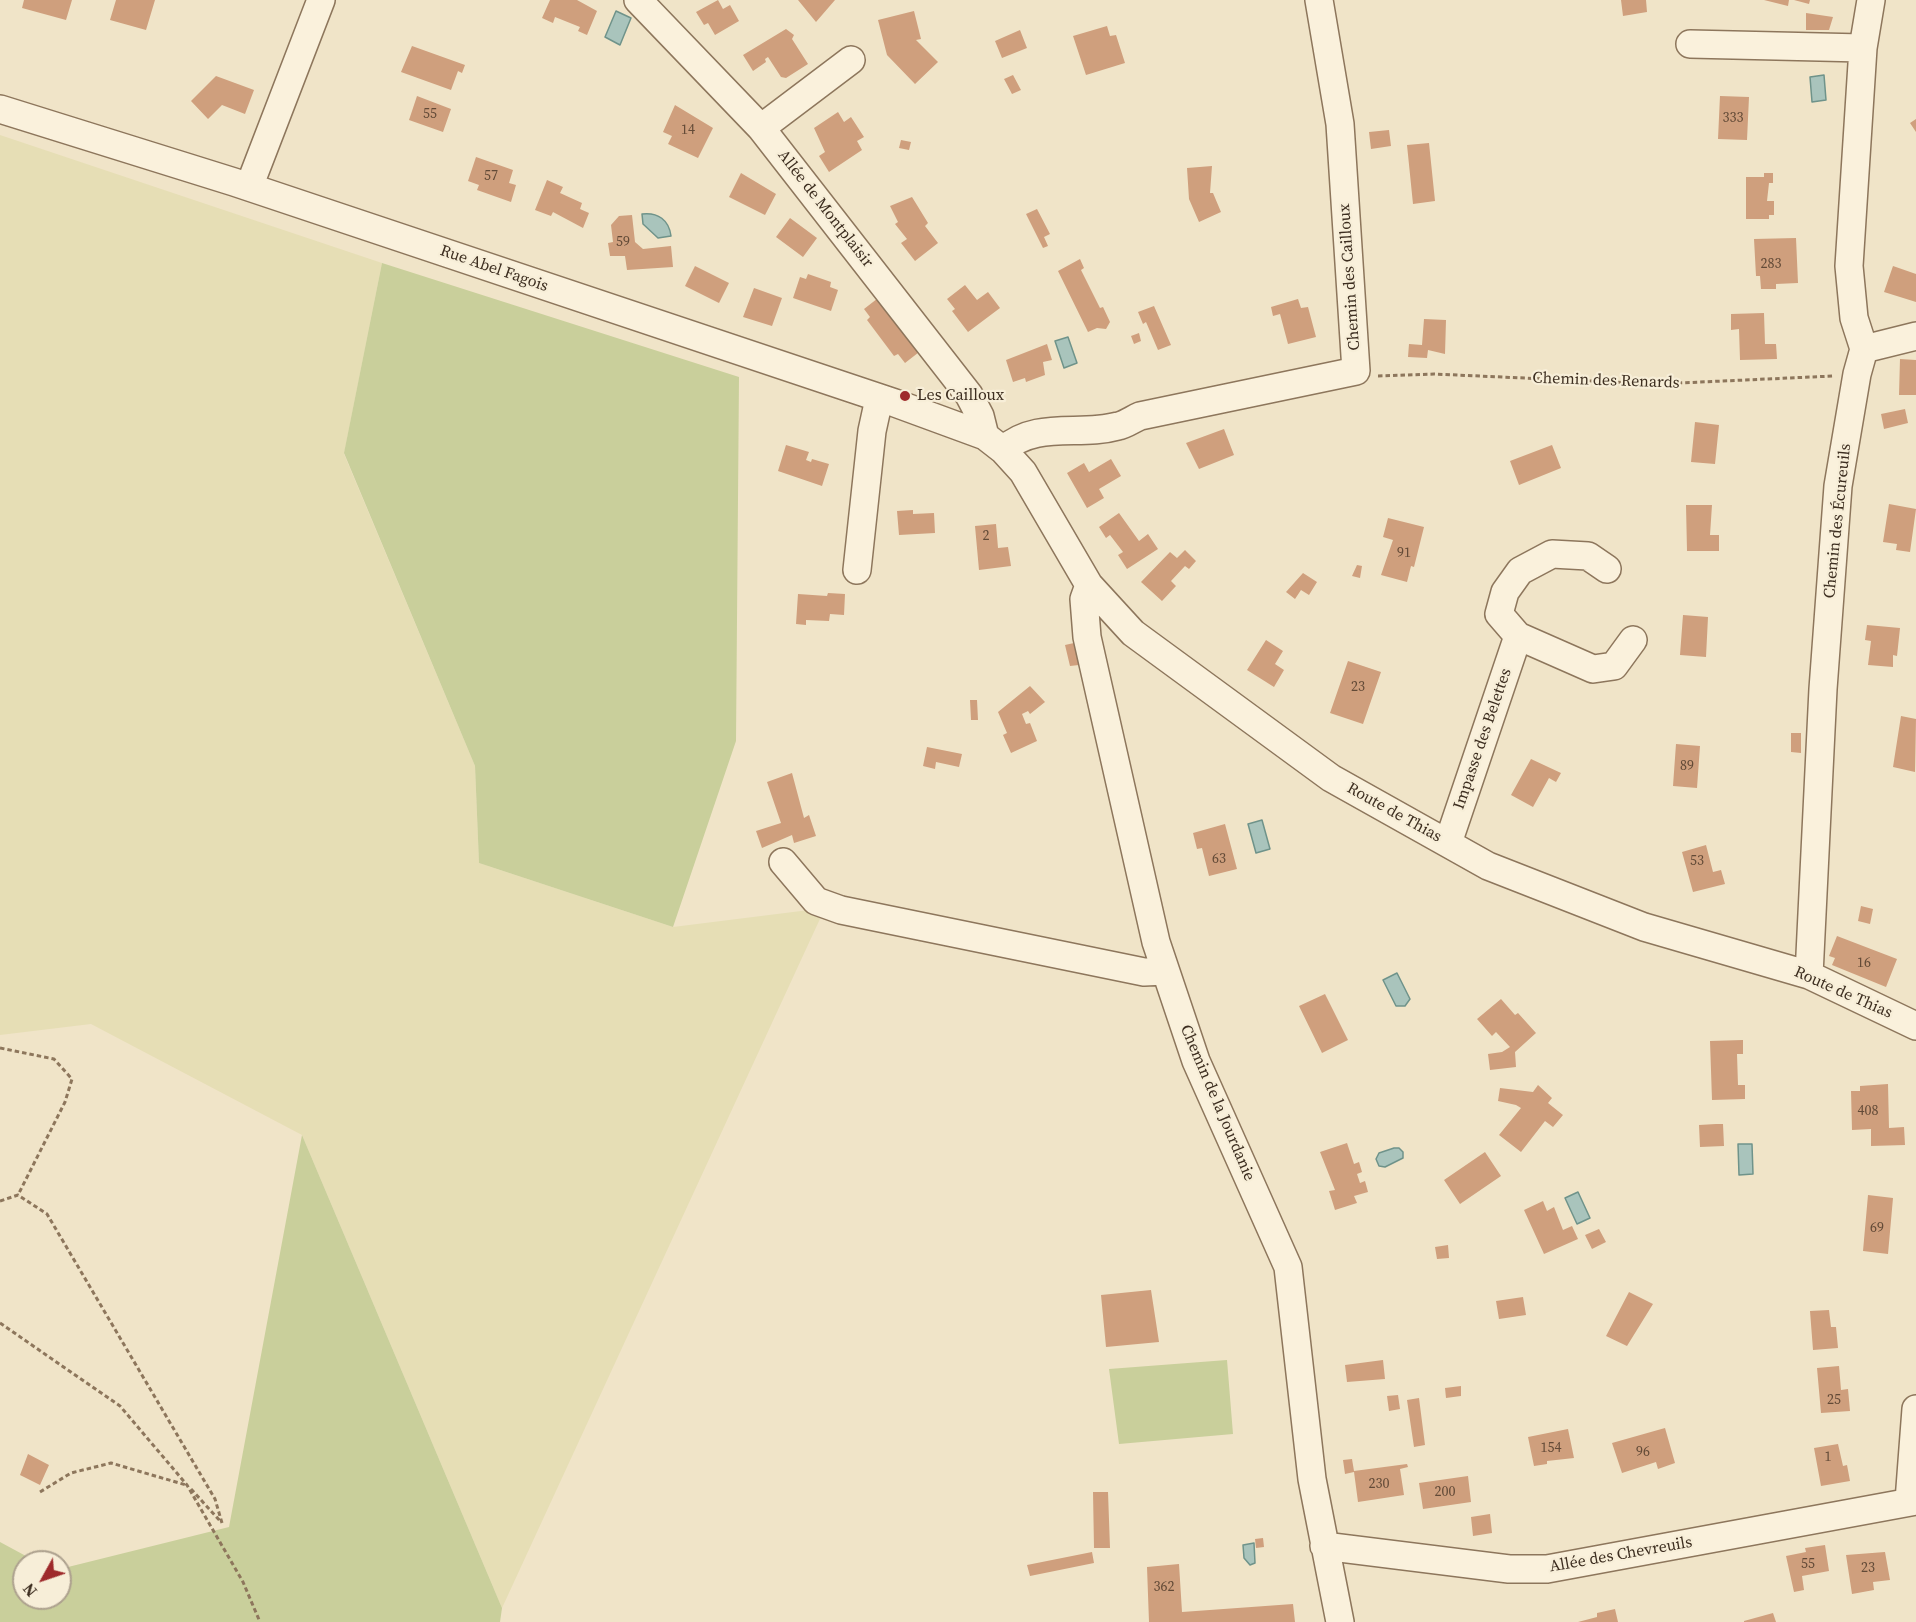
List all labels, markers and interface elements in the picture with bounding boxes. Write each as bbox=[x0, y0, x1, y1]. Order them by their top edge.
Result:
house number: 55 bbox=[423, 106, 437, 122]
house number: 333 bbox=[1723, 110, 1743, 126]
house number: 14 bbox=[681, 122, 695, 138]
street label: Allée de Montplaisir bbox=[773, 146, 877, 272]
house number: 57 bbox=[484, 168, 498, 184]
street label: Chemin des Cailloux bbox=[1335, 203, 1365, 351]
house number: 59 bbox=[616, 234, 630, 250]
street label: Rue Abel Fagois bbox=[438, 242, 550, 296]
house number: 283 bbox=[1761, 256, 1781, 272]
street label: Chemin des Renards bbox=[1532, 369, 1680, 393]
place label: Les Cailloux bbox=[917, 386, 1004, 406]
marker: Les Cailloux bbox=[898, 389, 912, 403]
street label: Chemin des Écureuils bbox=[1820, 443, 1856, 599]
house number: 2 bbox=[983, 528, 989, 544]
house number: 91 bbox=[1397, 545, 1411, 561]
street label: Impasse des Belettes bbox=[1450, 666, 1516, 812]
house number: 23 bbox=[1351, 679, 1365, 695]
house number: 89 bbox=[1680, 758, 1694, 774]
street label: Route de Thias bbox=[1343, 779, 1445, 847]
house number: 63 bbox=[1212, 851, 1226, 867]
house number: 53 bbox=[1690, 853, 1704, 869]
house number: 16 bbox=[1857, 955, 1871, 971]
street label: Route de Thias bbox=[1791, 963, 1895, 1023]
street label: Chemin de la Jourdanie bbox=[1175, 1022, 1259, 1184]
house number: 408 bbox=[1858, 1103, 1878, 1119]
house number: 69 bbox=[1870, 1220, 1884, 1236]
house number: 25 bbox=[1827, 1392, 1841, 1408]
house number: 154 bbox=[1541, 1440, 1561, 1456]
house number: 96 bbox=[1636, 1444, 1650, 1460]
house number: 1 bbox=[1825, 1449, 1831, 1465]
house number: 230 bbox=[1369, 1476, 1389, 1492]
house number: 200 bbox=[1435, 1484, 1455, 1500]
street label: Allée des Chevreuils bbox=[1548, 1533, 1694, 1577]
north arrow bbox=[12, 1550, 72, 1610]
house number: 55 bbox=[1801, 1556, 1815, 1572]
house number: 23 bbox=[1861, 1560, 1875, 1576]
text: N bbox=[18, 1579, 42, 1602]
house number: 362 bbox=[1154, 1579, 1174, 1595]

